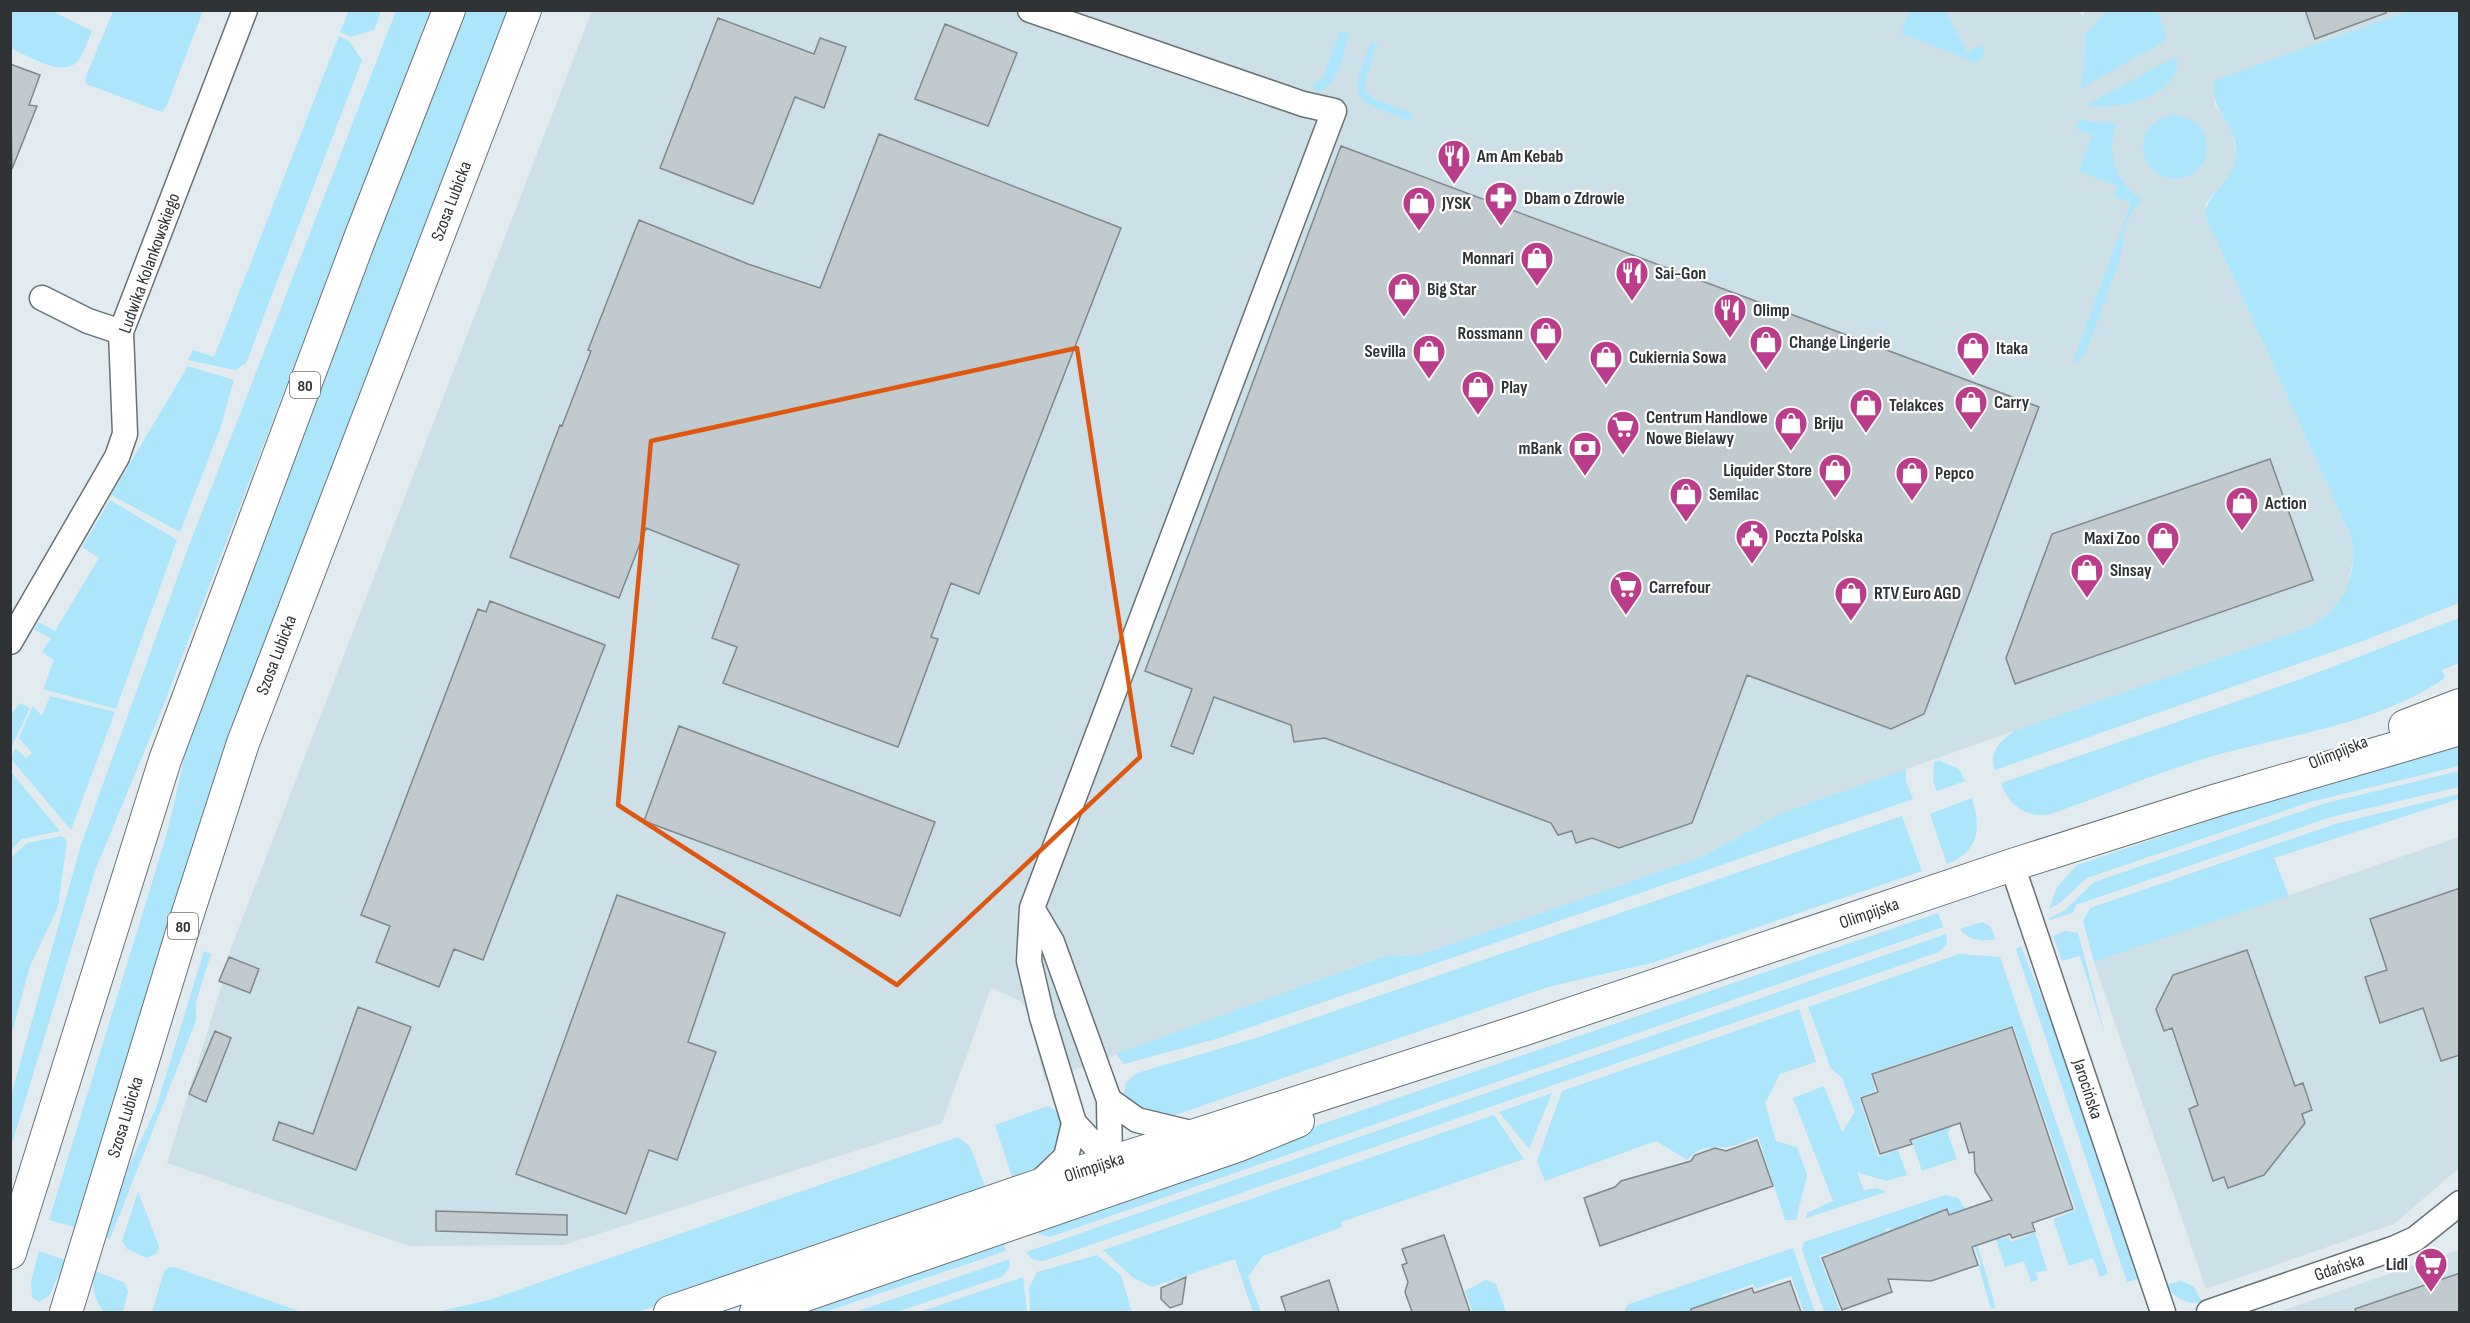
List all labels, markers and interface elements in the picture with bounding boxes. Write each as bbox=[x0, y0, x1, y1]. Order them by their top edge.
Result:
restaurant icon: Am Am Kebab bbox=[1436, 138, 1472, 185]
place label: Am Am Kebab bbox=[1476, 146, 1563, 167]
street label: Szosa Lubicka bbox=[427, 158, 476, 244]
pharmacy icon: Dbam o Zdrowie bbox=[1483, 180, 1519, 227]
shop icon: JYSK bbox=[1401, 185, 1437, 232]
place label: Dbam o Zdrowie bbox=[1524, 188, 1625, 209]
street label: Ludwika Kolankowskiego bbox=[114, 190, 185, 336]
place label: JYSK bbox=[1441, 193, 1471, 214]
shop icon: Monnari bbox=[1519, 240, 1555, 287]
place label: Monnari bbox=[1462, 248, 1514, 269]
restaurant icon: Sai-Gon bbox=[1614, 255, 1650, 302]
place label: Sai-Gon bbox=[1655, 263, 1706, 284]
shop icon: Big Star bbox=[1386, 271, 1422, 318]
place label: Big Star bbox=[1427, 279, 1477, 300]
restaurant icon: Olimp bbox=[1712, 292, 1748, 339]
place label: Olimp bbox=[1753, 300, 1790, 321]
shop icon: Rossmann bbox=[1528, 315, 1564, 362]
place label: Rossmann bbox=[1458, 323, 1523, 344]
shop icon: Change Lingerie bbox=[1748, 324, 1784, 371]
shop icon: Itaka bbox=[1955, 330, 1991, 377]
place label: Change Lingerie bbox=[1789, 332, 1890, 353]
shop icon: Sevilla bbox=[1411, 333, 1447, 380]
place label: Itaka bbox=[1996, 338, 2028, 359]
shop icon: Cukiernia Sowa bbox=[1588, 339, 1624, 386]
place label: Sevilla bbox=[1364, 341, 1406, 362]
place label: Cukiernia Sowa bbox=[1629, 347, 1726, 368]
shop icon: Play bbox=[1460, 369, 1496, 416]
road number: 80 bbox=[290, 372, 320, 398]
place label: Play bbox=[1501, 377, 1528, 398]
shop icon: Carry bbox=[1953, 384, 1989, 431]
shop icon: Telakces bbox=[1848, 387, 1884, 434]
place label: Carry bbox=[1994, 392, 2030, 413]
place label: Telakces bbox=[1889, 395, 1944, 416]
shop icon: Briju bbox=[1773, 405, 1809, 452]
place label: Centrum Handlowe Nowe Bielawy bbox=[1646, 407, 1768, 449]
supermarket icon: Centrum Handlowe Nowe Bielawy bbox=[1605, 409, 1641, 456]
place label: Briju bbox=[1814, 413, 1843, 434]
bank icon: mBank bbox=[1567, 430, 1603, 477]
place label: mBank bbox=[1518, 438, 1562, 459]
shop icon: Liquider Store bbox=[1817, 452, 1853, 499]
shop icon: Pepco bbox=[1894, 455, 1930, 502]
place label: Liquider Store bbox=[1723, 460, 1812, 481]
place label: Pepco bbox=[1935, 463, 1974, 484]
shop icon: Semilac bbox=[1668, 476, 1704, 523]
place label: Semilac bbox=[1709, 484, 1759, 505]
shop icon: Action bbox=[2224, 485, 2260, 532]
place label: Action bbox=[2264, 493, 2307, 514]
public building icon: Poczta Polska bbox=[1734, 518, 1770, 565]
shop icon: Maxi Zoo bbox=[2145, 520, 2181, 567]
place label: Poczta Polska bbox=[1775, 526, 1863, 547]
place label: Maxi Zoo bbox=[2084, 528, 2140, 549]
shop icon: Sinsay bbox=[2069, 552, 2105, 599]
place label: Sinsay bbox=[2110, 560, 2152, 581]
supermarket icon: Carrefour bbox=[1608, 569, 1644, 616]
shop icon: RTV Euro AGD bbox=[1833, 575, 1869, 622]
place label: Carrefour bbox=[1649, 577, 1711, 598]
place label: RTV Euro AGD bbox=[1874, 583, 1961, 604]
street label: Szosa Lubicka bbox=[252, 612, 301, 698]
street label: Olimpijska bbox=[2306, 731, 2371, 774]
street label: Olimpijska bbox=[1837, 893, 1902, 933]
road number: 80 bbox=[168, 913, 198, 939]
street label: Jarocińska bbox=[2068, 1056, 2107, 1122]
street label: Szosa Lubicka bbox=[103, 1074, 148, 1160]
street label: Olimpijska bbox=[1062, 1148, 1127, 1187]
supermarket icon: Lidl bbox=[2413, 1246, 2449, 1293]
street label: Gdańska bbox=[2311, 1249, 2367, 1286]
place label: Lidl bbox=[2386, 1254, 2408, 1275]

